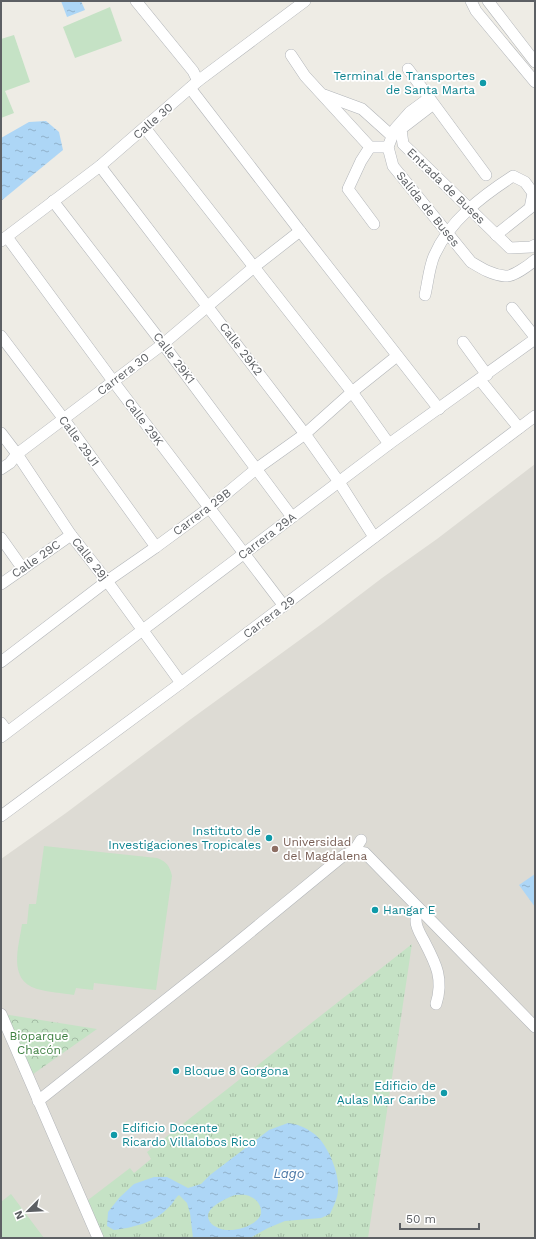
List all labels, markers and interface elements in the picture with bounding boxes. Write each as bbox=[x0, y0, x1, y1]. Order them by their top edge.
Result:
place label: Terminal de Transportes de Santa Marta bbox=[334, 69, 475, 97]
marker: Terminal de Transportes de Santa Marta bbox=[478, 78, 488, 88]
street label: Calle 30 bbox=[130, 100, 176, 142]
street label: Entrada de Buses bbox=[404, 145, 488, 227]
street label: Salida de Buses bbox=[393, 169, 463, 249]
street label: Calle 29K2 bbox=[217, 320, 265, 378]
street label: Calle 29K1 bbox=[150, 330, 198, 386]
street label: Carrera 30 bbox=[94, 350, 152, 398]
street label: Calle 29K bbox=[122, 396, 166, 449]
street label: Calle 29J1 bbox=[56, 413, 102, 469]
street label: Carrera 29B bbox=[170, 486, 234, 538]
street label: Carrera 29A bbox=[235, 510, 299, 562]
street label: Calle 29j bbox=[69, 535, 111, 583]
street label: Calle 29C bbox=[9, 537, 63, 581]
street label: Carrera 29 bbox=[240, 593, 298, 641]
place label: Instituto de Investigaciones Tropicales bbox=[108, 824, 261, 852]
marker: Instituto de Investigaciones Tropicales bbox=[264, 833, 274, 843]
place label: Universidad del Magdalena bbox=[283, 835, 367, 863]
marker: Universidad del Magdalena bbox=[270, 844, 280, 854]
place label: Hangar E bbox=[383, 903, 436, 917]
marker: Hangar E bbox=[370, 905, 380, 915]
park label: Bioparque Chacón bbox=[9, 1029, 69, 1057]
place label: Bloque 8 Gorgona bbox=[184, 1064, 289, 1078]
marker: Bloque 8 Gorgona bbox=[171, 1066, 181, 1076]
place label: Edificio de Aulas Mar Caribe bbox=[337, 1079, 436, 1107]
marker: Edificio de Aulas Mar Caribe bbox=[439, 1088, 449, 1098]
place label: Edificio Docente Ricardo Villalobos Rico bbox=[122, 1121, 256, 1149]
marker: Edificio Docente Ricardo Villalobos Rico bbox=[109, 1130, 119, 1140]
water label: Lago bbox=[273, 1166, 305, 1181]
north arrow bbox=[8, 1191, 48, 1231]
scale bar bbox=[400, 1205, 479, 1231]
text: N bbox=[12, 1208, 27, 1221]
text: 50 m bbox=[406, 1212, 436, 1226]

